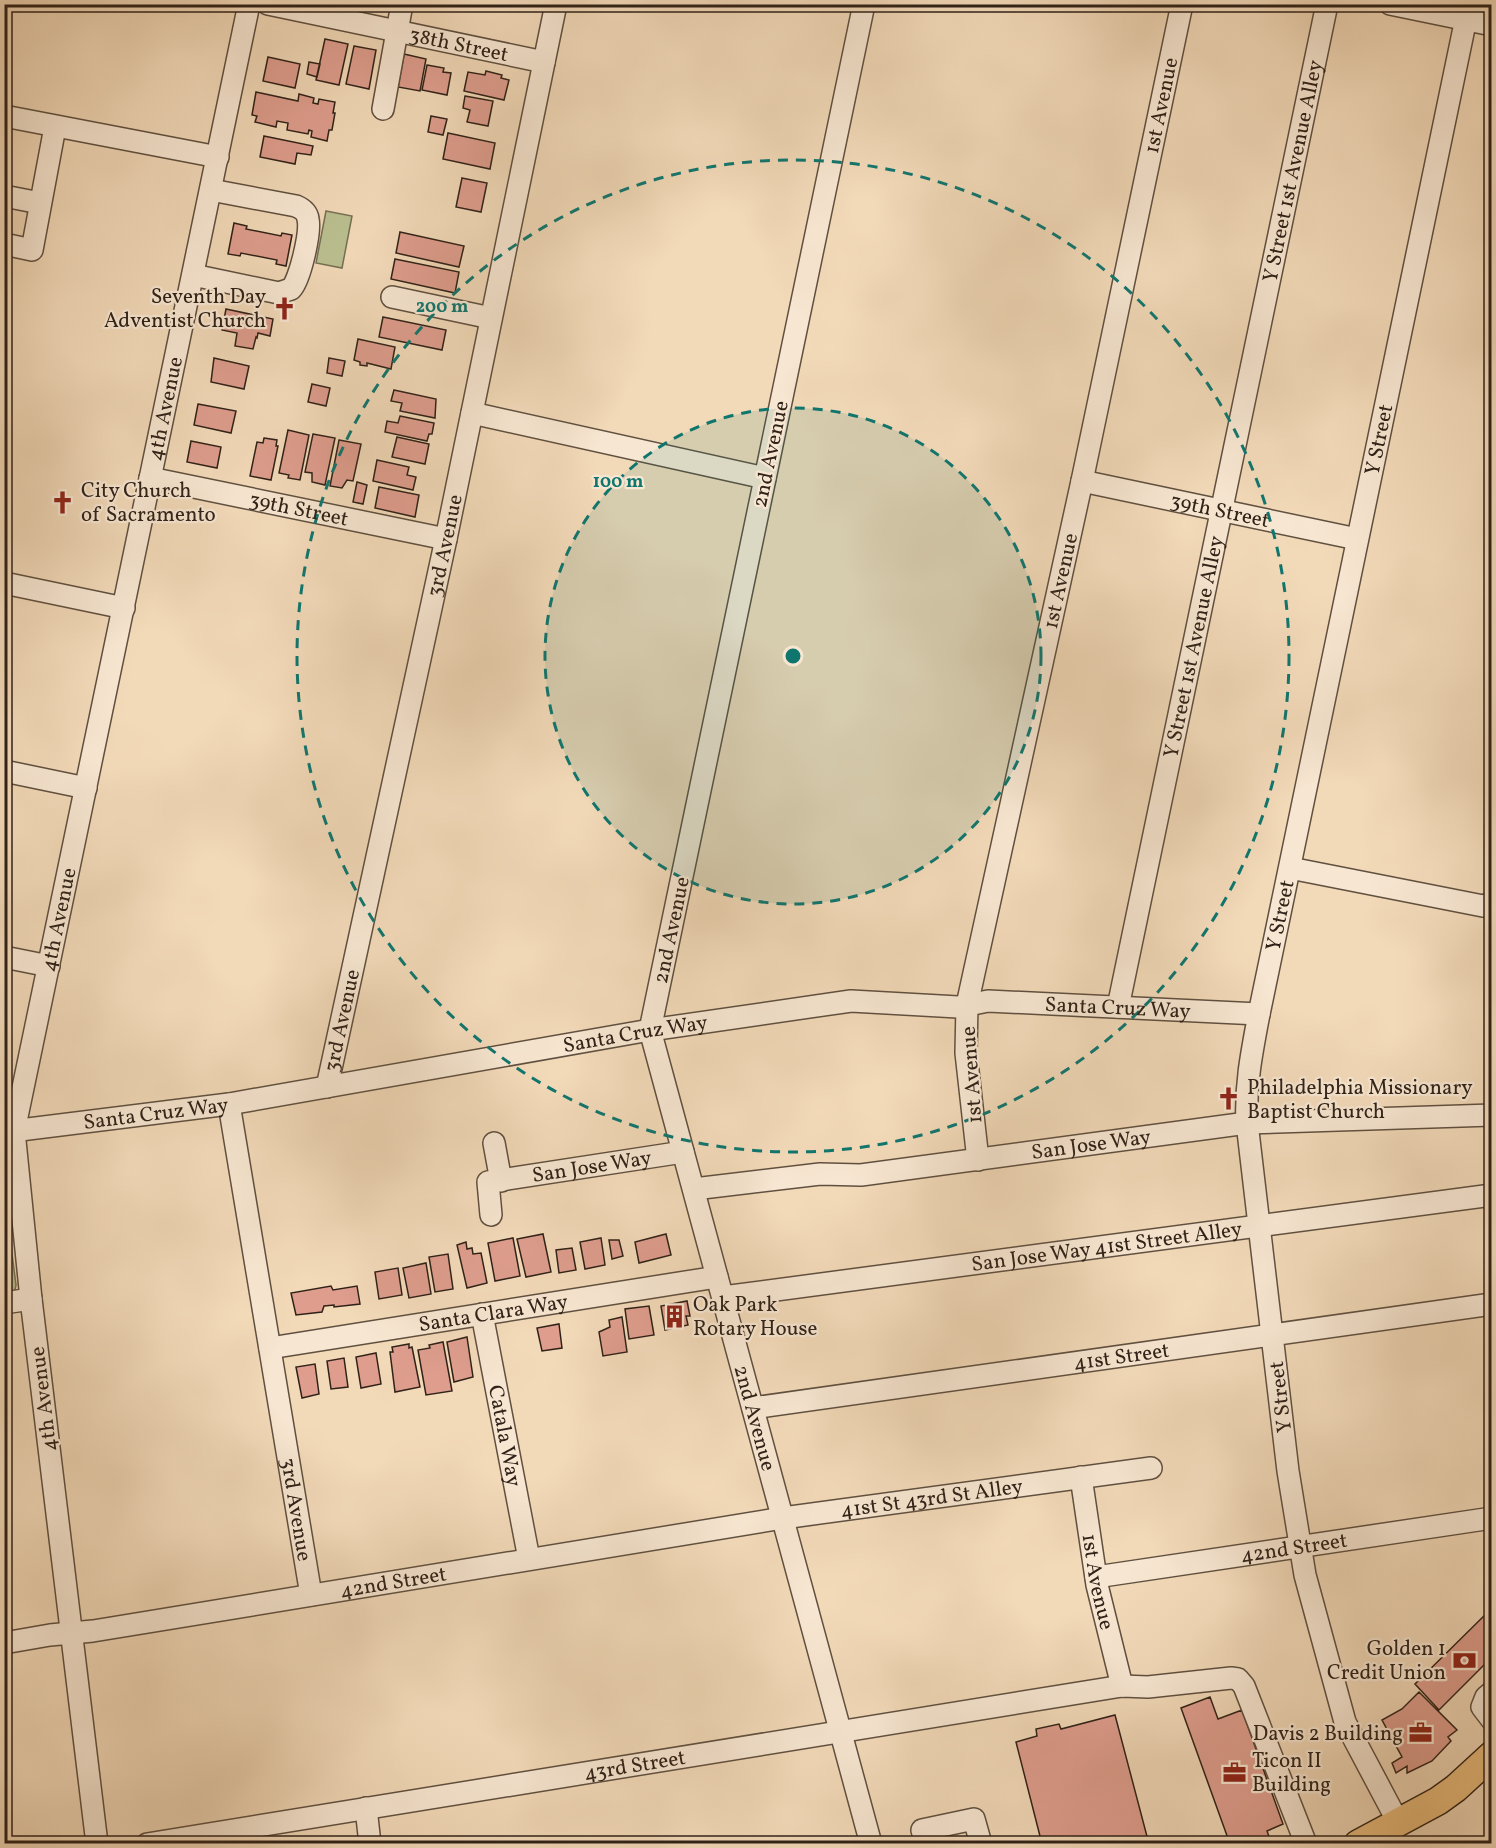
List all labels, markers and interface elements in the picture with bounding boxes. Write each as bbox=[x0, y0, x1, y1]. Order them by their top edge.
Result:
street label: 38th Street bbox=[406, 21, 511, 70]
street label: 1st Avenue bbox=[1138, 55, 1186, 156]
street label: Y Street 1st Avenue Alley bbox=[1256, 57, 1331, 285]
place label: Seventh Day Adventist Church bbox=[104, 283, 267, 336]
church icon: Seventh Day Adventist Church bbox=[271, 295, 297, 321]
text: 200 m bbox=[416, 295, 468, 320]
street label: 4th Avenue bbox=[141, 354, 191, 463]
street label: 2nd Avenue bbox=[746, 398, 797, 510]
street label: Y Street bbox=[1358, 402, 1401, 478]
text: 100 m bbox=[593, 470, 643, 495]
place label: City Church of Sacramento bbox=[81, 477, 216, 530]
street label: 39th Street bbox=[246, 486, 351, 534]
street label: 39th Street bbox=[1168, 487, 1272, 536]
church icon: City Church of Sacramento bbox=[50, 489, 76, 515]
street label: 3rd Avenue bbox=[421, 492, 471, 600]
street label: 1st Avenue bbox=[1037, 530, 1086, 632]
street label: Y Street 1st Avenue Alley bbox=[1157, 533, 1232, 761]
centre of rings bbox=[783, 646, 803, 666]
street label: 4th Avenue bbox=[35, 865, 85, 974]
street label: 2nd Avenue bbox=[647, 874, 698, 986]
street label: Y Street bbox=[1259, 878, 1302, 954]
street label: 3rd Avenue bbox=[318, 967, 368, 1075]
street label: Santa Cruz Way bbox=[1044, 991, 1192, 1027]
street label: Santa Cruz Way bbox=[561, 1009, 710, 1061]
street label: 1st Avenue bbox=[955, 1025, 990, 1124]
place label: Philadelphia Missionary Baptist Church bbox=[1247, 1074, 1473, 1127]
church icon: Philadelphia Missionary Baptist Church bbox=[1216, 1086, 1242, 1112]
street label: Santa Cruz Way bbox=[82, 1091, 231, 1138]
street label: San Jose Way bbox=[1030, 1123, 1153, 1168]
street label: San Jose Way bbox=[530, 1144, 654, 1191]
street label: San Jose Way 41st Street Alley bbox=[970, 1215, 1245, 1280]
street label: Santa Clara Way bbox=[417, 1288, 571, 1340]
place label: Oak Park Rotary House bbox=[693, 1291, 817, 1344]
building icon: Oak Park Rotary House bbox=[662, 1303, 688, 1329]
street label: 41st Street bbox=[1072, 1337, 1171, 1379]
street label: 4th Avenue bbox=[24, 1345, 65, 1453]
street label: Y Street bbox=[1263, 1359, 1300, 1434]
street label: 2nd Avenue bbox=[726, 1362, 782, 1475]
street label: Catala Way bbox=[480, 1383, 528, 1490]
street label: 3rd Avenue bbox=[272, 1456, 318, 1564]
street label: 41st St 43rd St Alley bbox=[839, 1472, 1025, 1526]
street label: 42nd Street bbox=[1239, 1527, 1349, 1571]
street label: 1st Avenue bbox=[1074, 1532, 1121, 1633]
street label: 42nd Street bbox=[338, 1560, 449, 1606]
place label: Golden 1 Credit Union bbox=[1327, 1635, 1446, 1688]
bank icon: Golden 1 Credit Union bbox=[1451, 1647, 1477, 1673]
place label: Davis 2 Building bbox=[1253, 1720, 1403, 1749]
office icon: Davis 2 Building bbox=[1408, 1720, 1434, 1746]
street label: 43rd Street bbox=[582, 1744, 688, 1789]
place label: Ticon II Building bbox=[1252, 1747, 1331, 1800]
office icon: Ticon II Building bbox=[1221, 1759, 1247, 1785]

